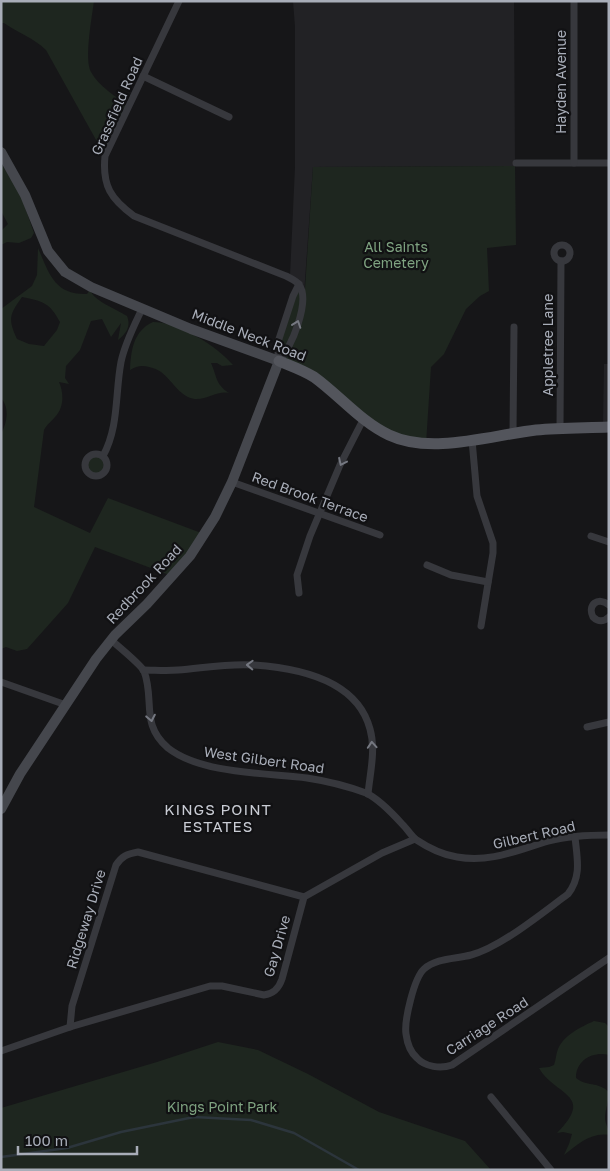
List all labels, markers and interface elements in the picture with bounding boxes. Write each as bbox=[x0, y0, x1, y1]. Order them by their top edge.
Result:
street label: Hayden Avenue bbox=[552, 30, 569, 134]
street label: Grassfield Road bbox=[87, 54, 146, 158]
park label: All Saints Cemetery bbox=[363, 238, 429, 271]
street label: Appletree Lane bbox=[539, 294, 556, 396]
street label: Middle Neck Road bbox=[190, 305, 309, 364]
one-way arrow bbox=[291, 320, 301, 329]
one-way arrow bbox=[337, 457, 348, 466]
street label: Red Brook Terrace bbox=[250, 468, 371, 525]
street label: Redbrook Road bbox=[102, 540, 185, 627]
one-way arrow bbox=[246, 660, 254, 671]
one-way arrow bbox=[145, 714, 155, 722]
one-way arrow bbox=[367, 741, 378, 749]
street label: West Gilbert Road bbox=[203, 743, 325, 776]
district label: KINGS POINT ESTATES bbox=[164, 800, 272, 835]
street label: Gilbert Road bbox=[491, 817, 577, 852]
street label: Ridgeway Drive bbox=[62, 867, 109, 971]
street label: Gay Drive bbox=[260, 913, 293, 979]
street label: Carriage Road bbox=[442, 993, 531, 1058]
park label: Kings Point Park bbox=[167, 1098, 277, 1115]
scale bar bbox=[18, 1124, 136, 1156]
text: 100 m bbox=[25, 1131, 68, 1149]

